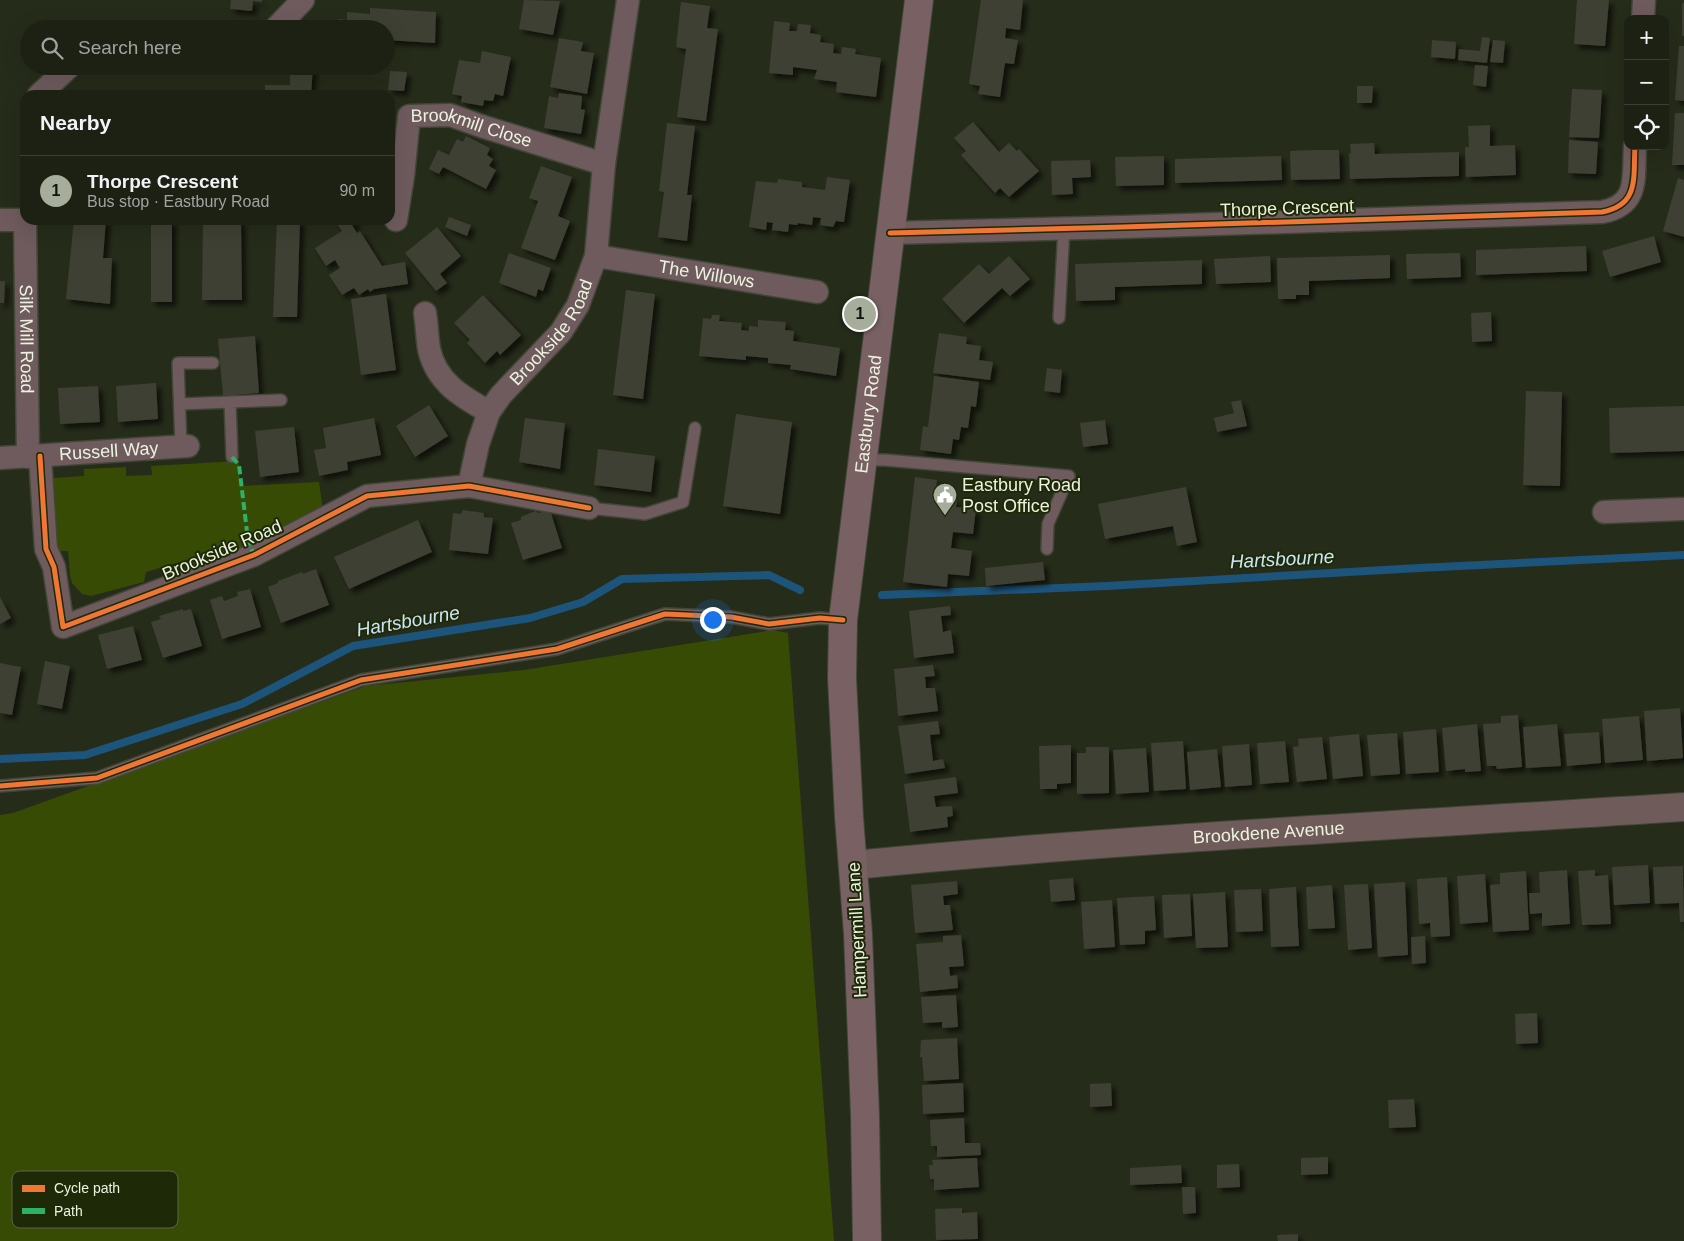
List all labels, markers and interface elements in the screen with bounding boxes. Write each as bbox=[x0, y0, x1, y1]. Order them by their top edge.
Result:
map controls bbox=[1624, 15, 1669, 150]
button: + bbox=[1624, 15, 1669, 60]
search box bbox=[20, 20, 395, 75]
icon: search bbox=[38, 34, 66, 62]
text: Search here bbox=[78, 37, 182, 58]
button: − bbox=[1624, 60, 1669, 105]
street label: Brookmill Close bbox=[410, 105, 534, 151]
button: locate bbox=[1624, 105, 1669, 150]
text: Nearby bbox=[40, 111, 111, 134]
text: Thorpe Crescent bbox=[87, 171, 238, 192]
text: 1 bbox=[52, 182, 60, 199]
text: 90 m bbox=[339, 182, 375, 199]
text: Bus stop · Eastbury Road bbox=[87, 193, 269, 210]
street label: Thorpe Crescent bbox=[1220, 196, 1354, 220]
street label: The Willows bbox=[657, 256, 756, 292]
street label: Brookside Road bbox=[506, 277, 597, 389]
street label: Silk Mill Road bbox=[16, 284, 37, 394]
pin: 1 bbox=[844, 295, 876, 333]
street label: Eastbury Road bbox=[851, 354, 885, 475]
street label: Russell Way bbox=[59, 438, 159, 464]
place label: Eastbury Road Post Office bbox=[962, 475, 1081, 516]
public building icon: Eastbury Road Post Office bbox=[932, 482, 958, 516]
street label: Brookside Road bbox=[159, 516, 285, 584]
water label: Hartsbourne bbox=[1229, 546, 1335, 572]
water label: Hartsbourne bbox=[355, 602, 461, 640]
your location bbox=[700, 607, 726, 633]
street label: Brookdene Avenue bbox=[1192, 818, 1345, 848]
street label: Hampermill Lane bbox=[843, 862, 871, 998]
legend bbox=[12, 1171, 178, 1228]
text: Cycle path bbox=[54, 1180, 120, 1196]
text: Path bbox=[54, 1203, 83, 1219]

